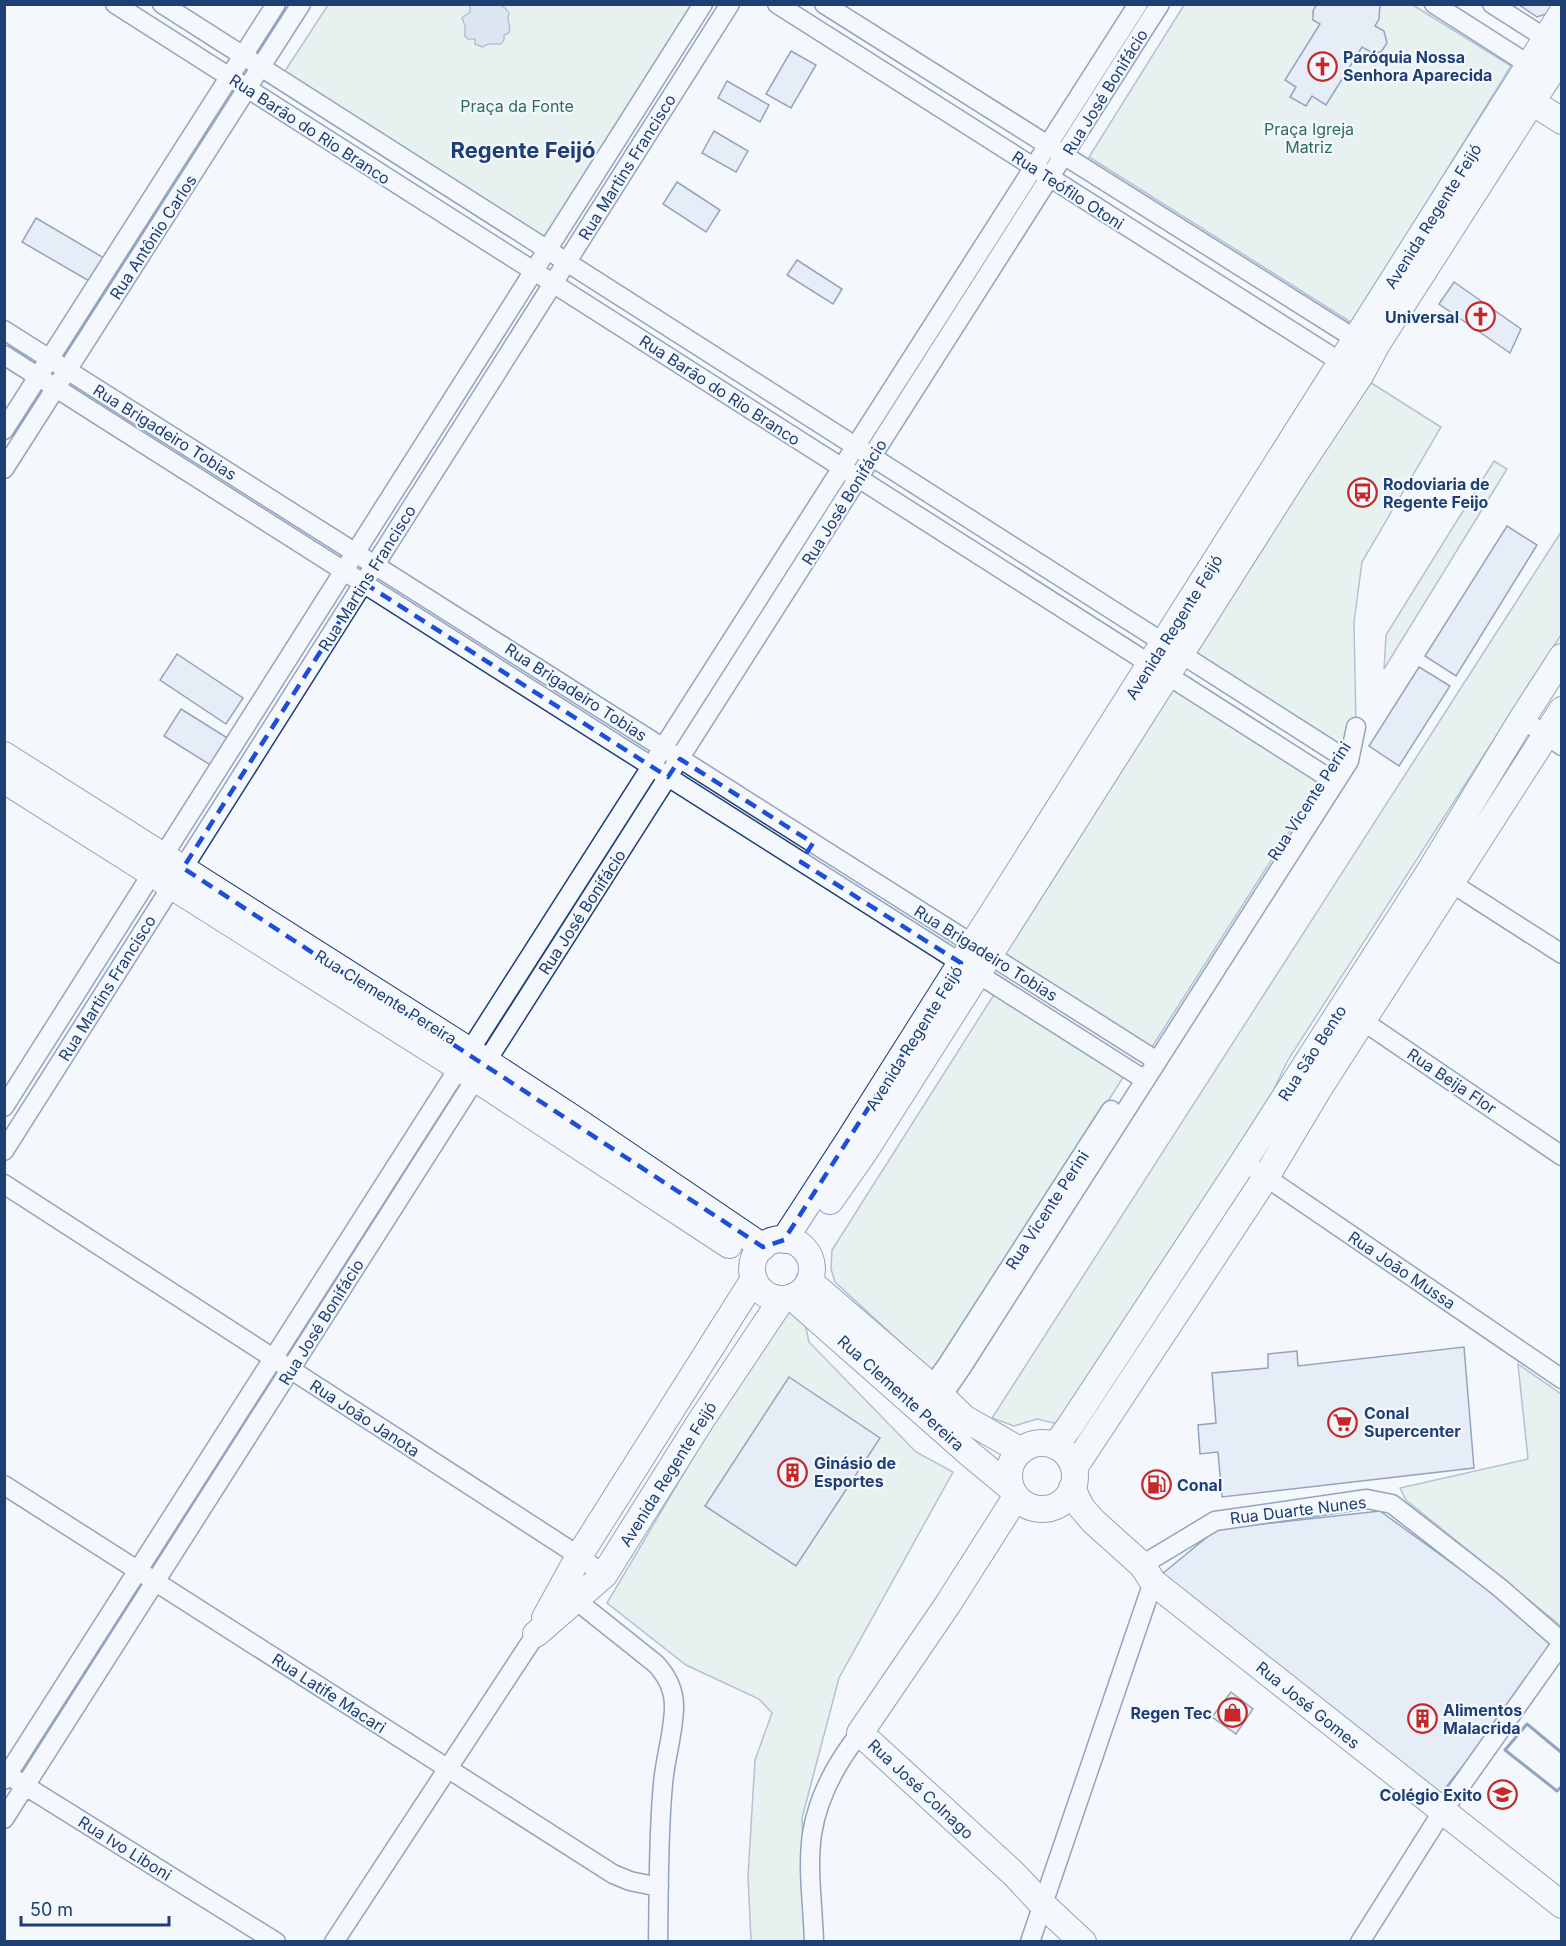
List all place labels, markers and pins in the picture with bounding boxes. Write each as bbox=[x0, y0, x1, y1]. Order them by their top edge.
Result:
place label: Paróquia Nossa Senhora Aparecida bbox=[1343, 47, 1492, 85]
church icon: Paróquia Nossa Senhora Aparecida bbox=[1306, 50, 1338, 82]
church icon: Universal bbox=[1464, 301, 1496, 333]
place label: Universal bbox=[1385, 307, 1459, 327]
place label: Rodoviaria de Regente Feijo bbox=[1383, 474, 1490, 512]
bus stop icon: Rodoviaria de Regente Feijo bbox=[1346, 477, 1378, 509]
place label: Conal Supercenter bbox=[1364, 1403, 1461, 1441]
supermarket icon: Conal Supercenter bbox=[1327, 1406, 1359, 1438]
place label: Ginásio de Esportes bbox=[814, 1453, 896, 1491]
building icon: Ginásio de Esportes bbox=[777, 1456, 809, 1488]
fuel station icon: Conal bbox=[1140, 1469, 1172, 1501]
place label: Conal bbox=[1177, 1475, 1222, 1495]
shop icon: Regen Tec bbox=[1217, 1697, 1249, 1729]
place label: Alimentos Malacrida bbox=[1443, 1700, 1522, 1738]
place label: Regen Tec bbox=[1130, 1703, 1212, 1723]
building icon: Alimentos Malacrida bbox=[1406, 1703, 1438, 1735]
school or university icon: Colégio Exito bbox=[1487, 1779, 1519, 1811]
place label: Colégio Exito bbox=[1380, 1785, 1482, 1805]

